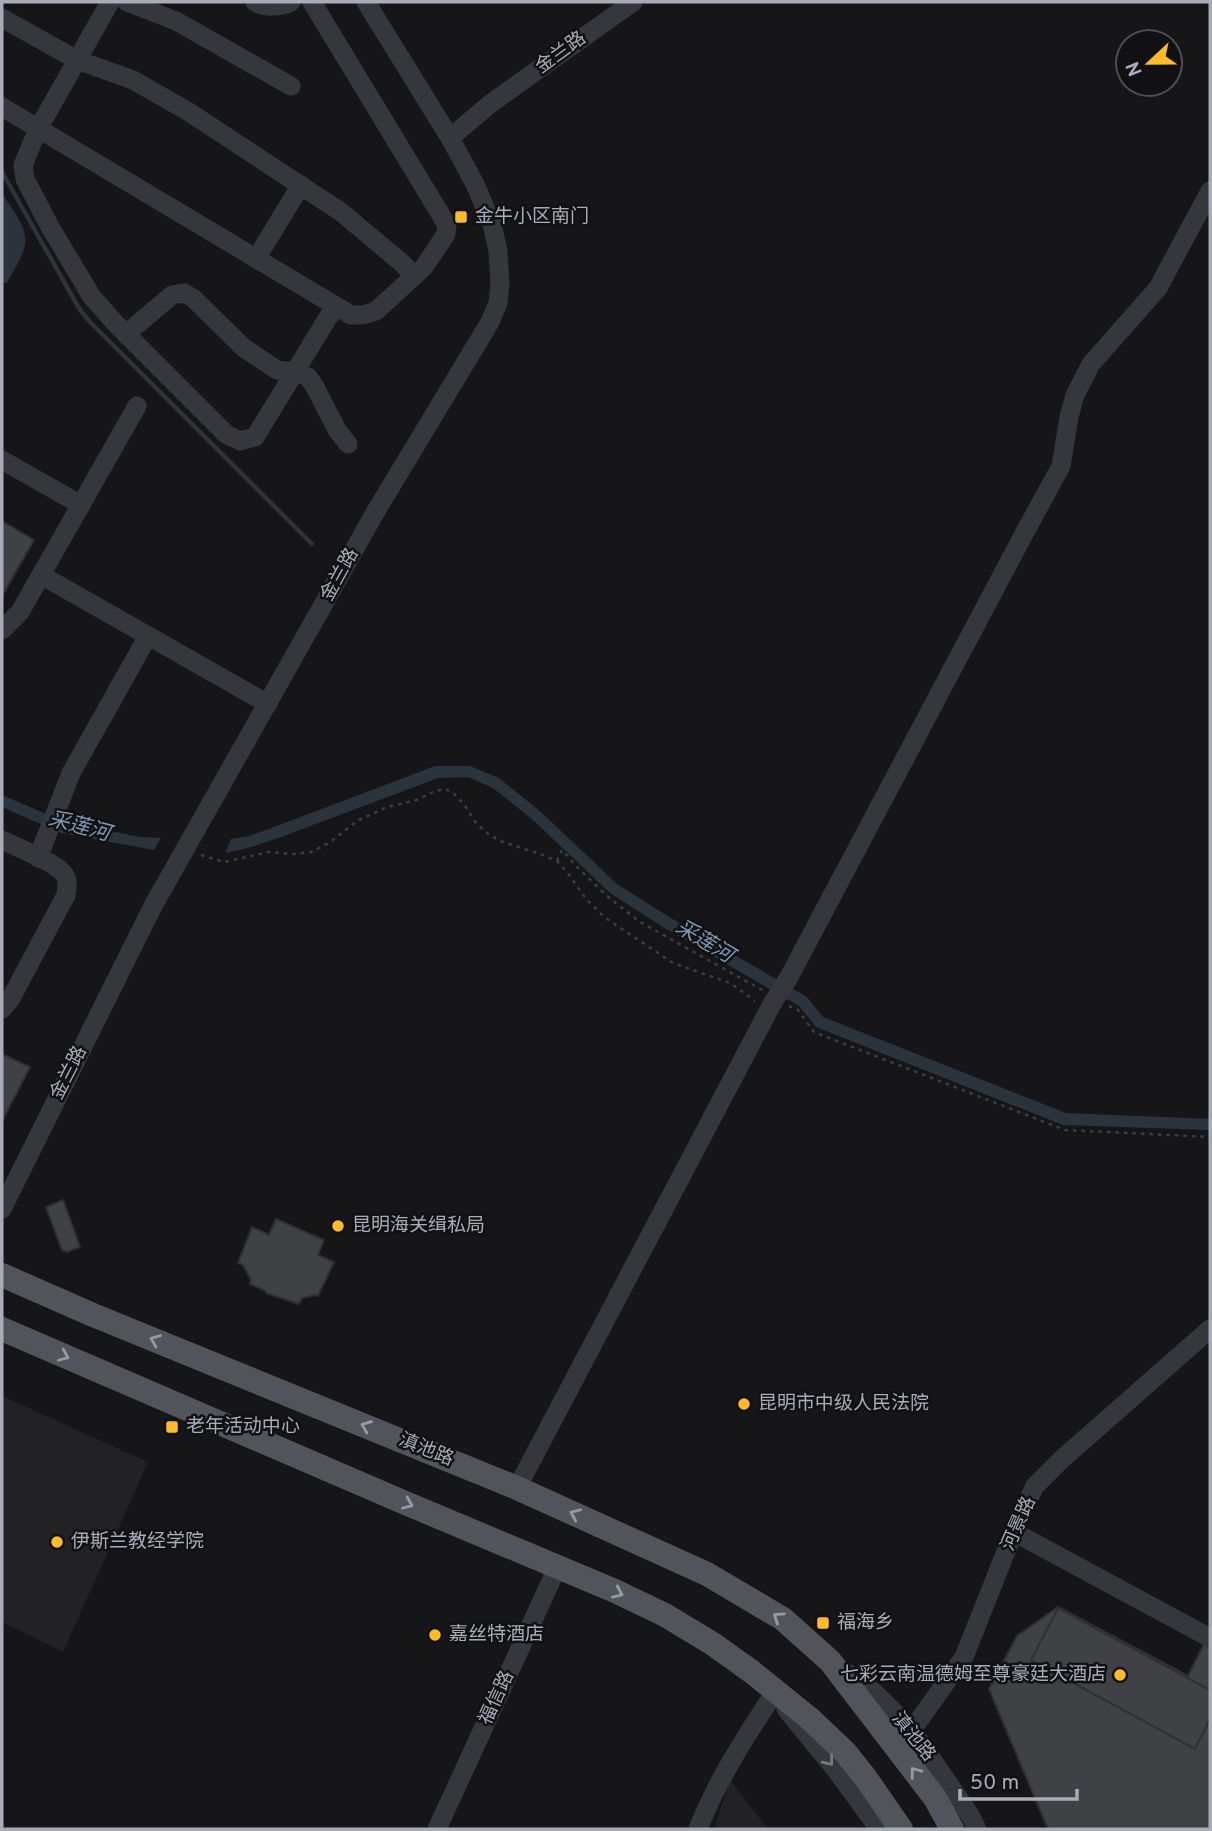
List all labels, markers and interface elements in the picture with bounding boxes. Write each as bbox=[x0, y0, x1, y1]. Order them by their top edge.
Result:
street label: 金兰路 bbox=[531, 27, 591, 79]
north arrow bbox=[1114, 28, 1184, 98]
text: N bbox=[1121, 58, 1149, 79]
place label: 金牛小区南门 bbox=[475, 205, 589, 229]
marker: 金牛小区南门 bbox=[453, 209, 469, 225]
street label: 金兰路 bbox=[316, 544, 364, 606]
water label: 采莲河 bbox=[45, 806, 117, 849]
water label: 采莲河 bbox=[670, 914, 741, 972]
street label: 金兰路 bbox=[45, 1042, 93, 1104]
place label: 昆明海关缉私局 bbox=[352, 1214, 485, 1238]
marker: 昆明海关缉私局 bbox=[330, 1218, 346, 1234]
one-way arrow bbox=[150, 1334, 162, 1348]
one-way arrow bbox=[57, 1348, 70, 1362]
place label: 昆明市中级人民法院 bbox=[758, 1392, 929, 1416]
marker: 昆明市中级人民法院 bbox=[736, 1396, 752, 1412]
place label: 老年活动中心 bbox=[186, 1415, 300, 1439]
marker: 老年活动中心 bbox=[164, 1419, 180, 1435]
one-way arrow bbox=[360, 1420, 373, 1434]
street label: 滇池路 bbox=[395, 1428, 457, 1472]
street label: 河景路 bbox=[996, 1493, 1042, 1555]
one-way arrow bbox=[402, 1496, 414, 1510]
one-way arrow bbox=[570, 1508, 583, 1522]
place label: 伊斯兰教经学院 bbox=[71, 1530, 204, 1554]
marker: 伊斯兰教经学院 bbox=[49, 1534, 65, 1550]
one-way arrow bbox=[611, 1585, 623, 1599]
place label: 福海乡 bbox=[837, 1611, 894, 1635]
one-way arrow bbox=[773, 1613, 786, 1625]
marker: 福海乡 bbox=[815, 1615, 831, 1631]
place label: 嘉丝特酒店 bbox=[449, 1623, 544, 1647]
marker: 嘉丝特酒店 bbox=[427, 1627, 443, 1643]
place label: 七彩云南温德姆至尊豪廷大酒店 bbox=[840, 1663, 1106, 1687]
street label: 福信路 bbox=[474, 1667, 520, 1729]
marker: 七彩云南温德姆至尊豪廷大酒店 bbox=[1112, 1667, 1128, 1683]
street label: 滇池路 bbox=[886, 1707, 940, 1767]
one-way arrow bbox=[821, 1753, 833, 1766]
scale bar bbox=[960, 1758, 1077, 1802]
one-way arrow bbox=[911, 1767, 924, 1780]
text: 50 m bbox=[970, 1770, 1019, 1797]

